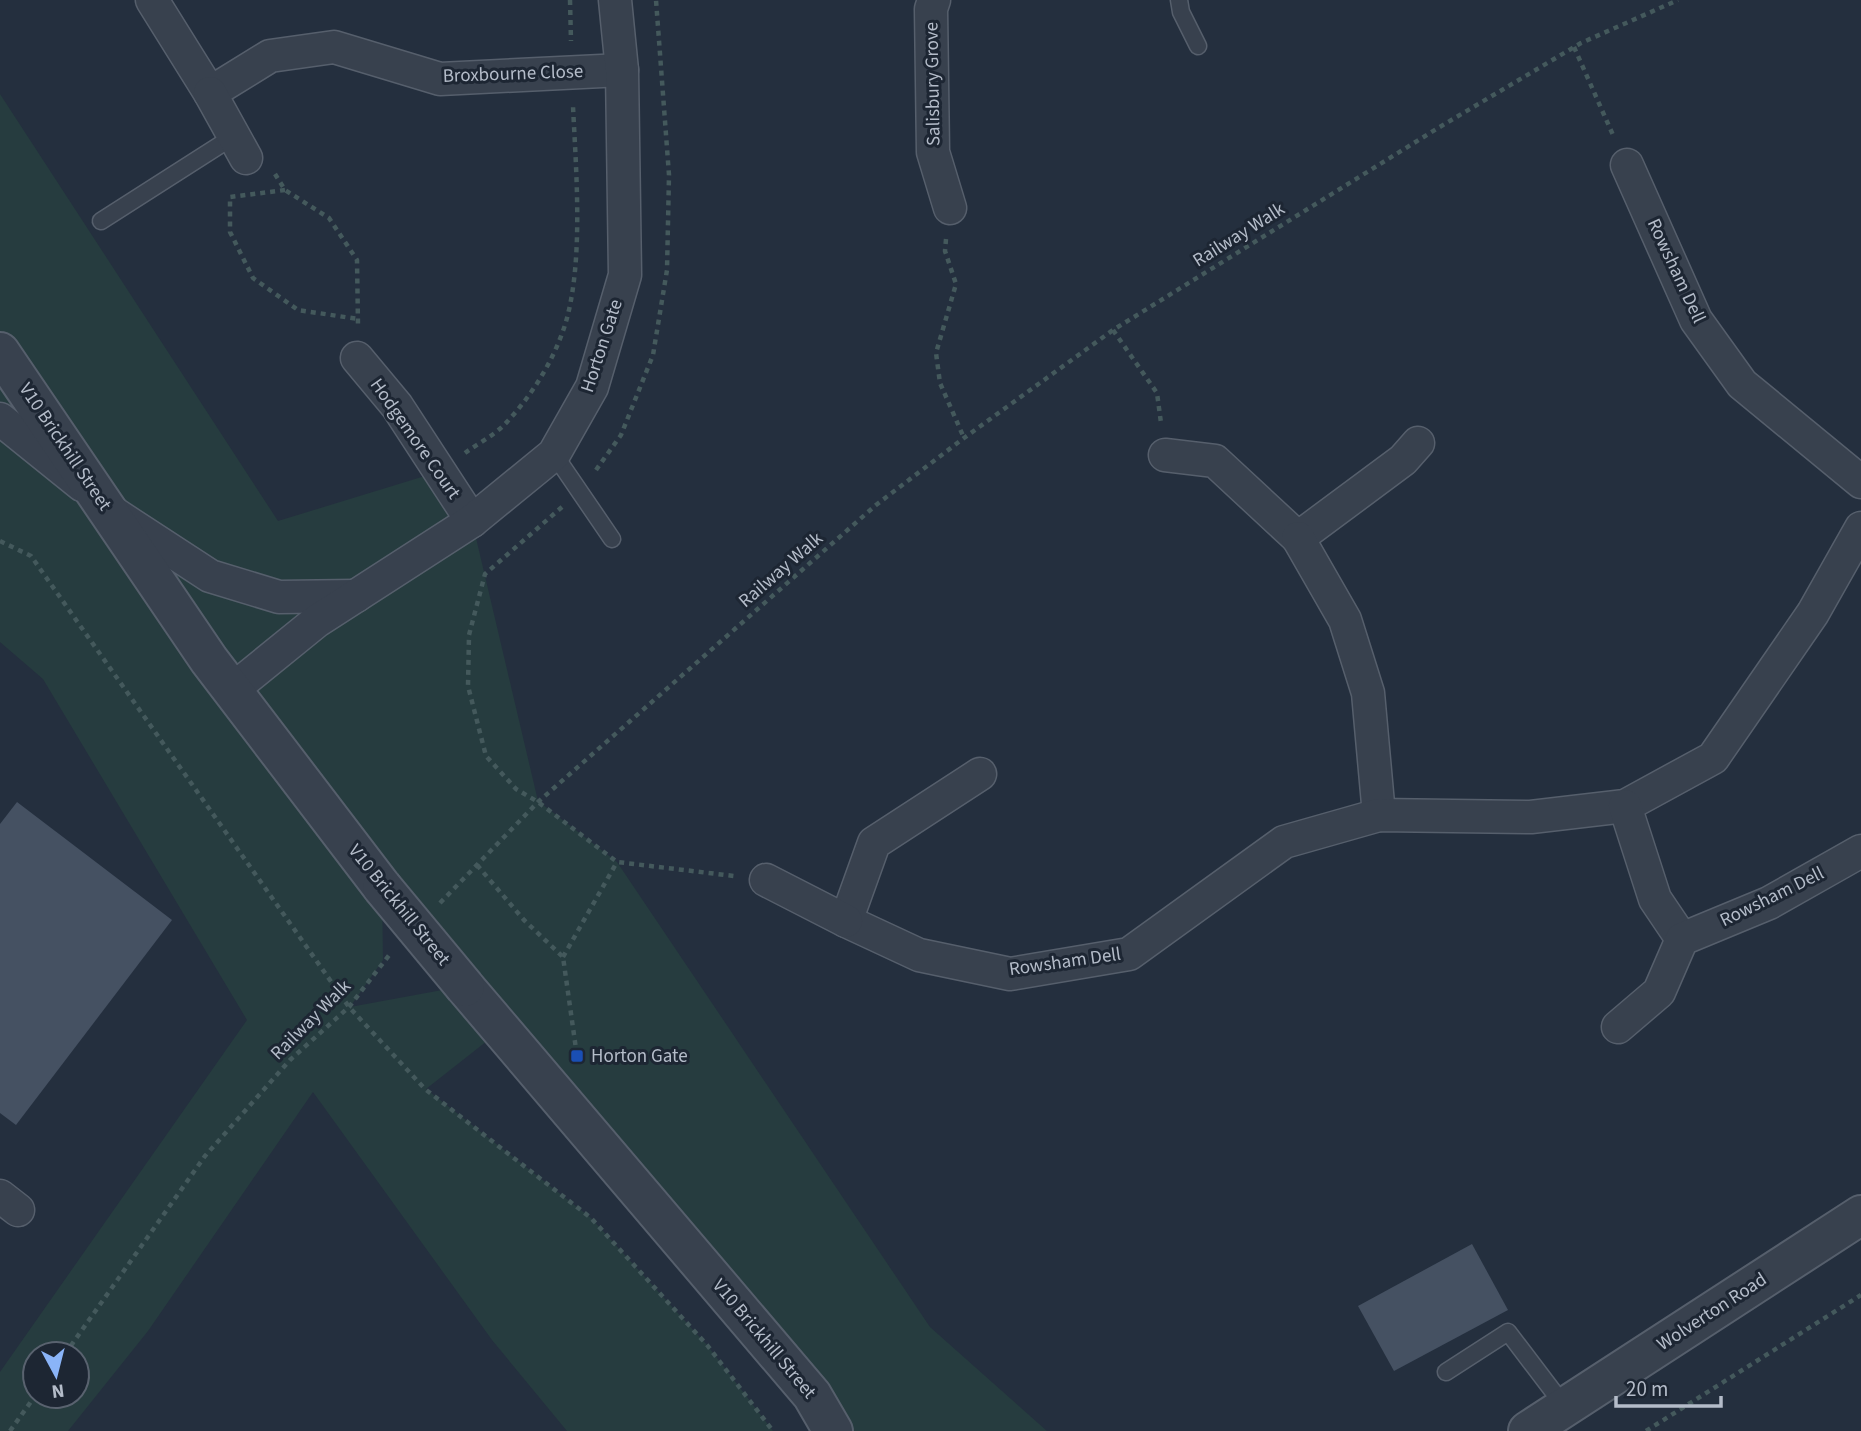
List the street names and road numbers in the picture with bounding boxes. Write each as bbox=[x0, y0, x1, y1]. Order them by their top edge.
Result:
street label: Salisbury Grove bbox=[918, 22, 948, 146]
street label: Broxbourne Close bbox=[442, 58, 584, 90]
street label: Railway Walk bbox=[1188, 196, 1291, 274]
street label: Rowsham Dell bbox=[1640, 214, 1712, 328]
street label: Horton Gate bbox=[574, 296, 630, 396]
street label: Hodgemore Court bbox=[363, 373, 467, 505]
street label: V10 Brickhill Street bbox=[12, 378, 118, 517]
street label: Railway Walk bbox=[733, 525, 830, 614]
street label: V10 Brickhill Street bbox=[342, 839, 457, 972]
street label: Rowsham Dell bbox=[1715, 860, 1829, 934]
street label: Rowsham Dell bbox=[1007, 941, 1123, 983]
street label: Railway Walk bbox=[265, 973, 358, 1066]
street label: Wolverton Road bbox=[1652, 1266, 1772, 1358]
street label: V10 Brickhill Street bbox=[706, 1273, 823, 1405]

